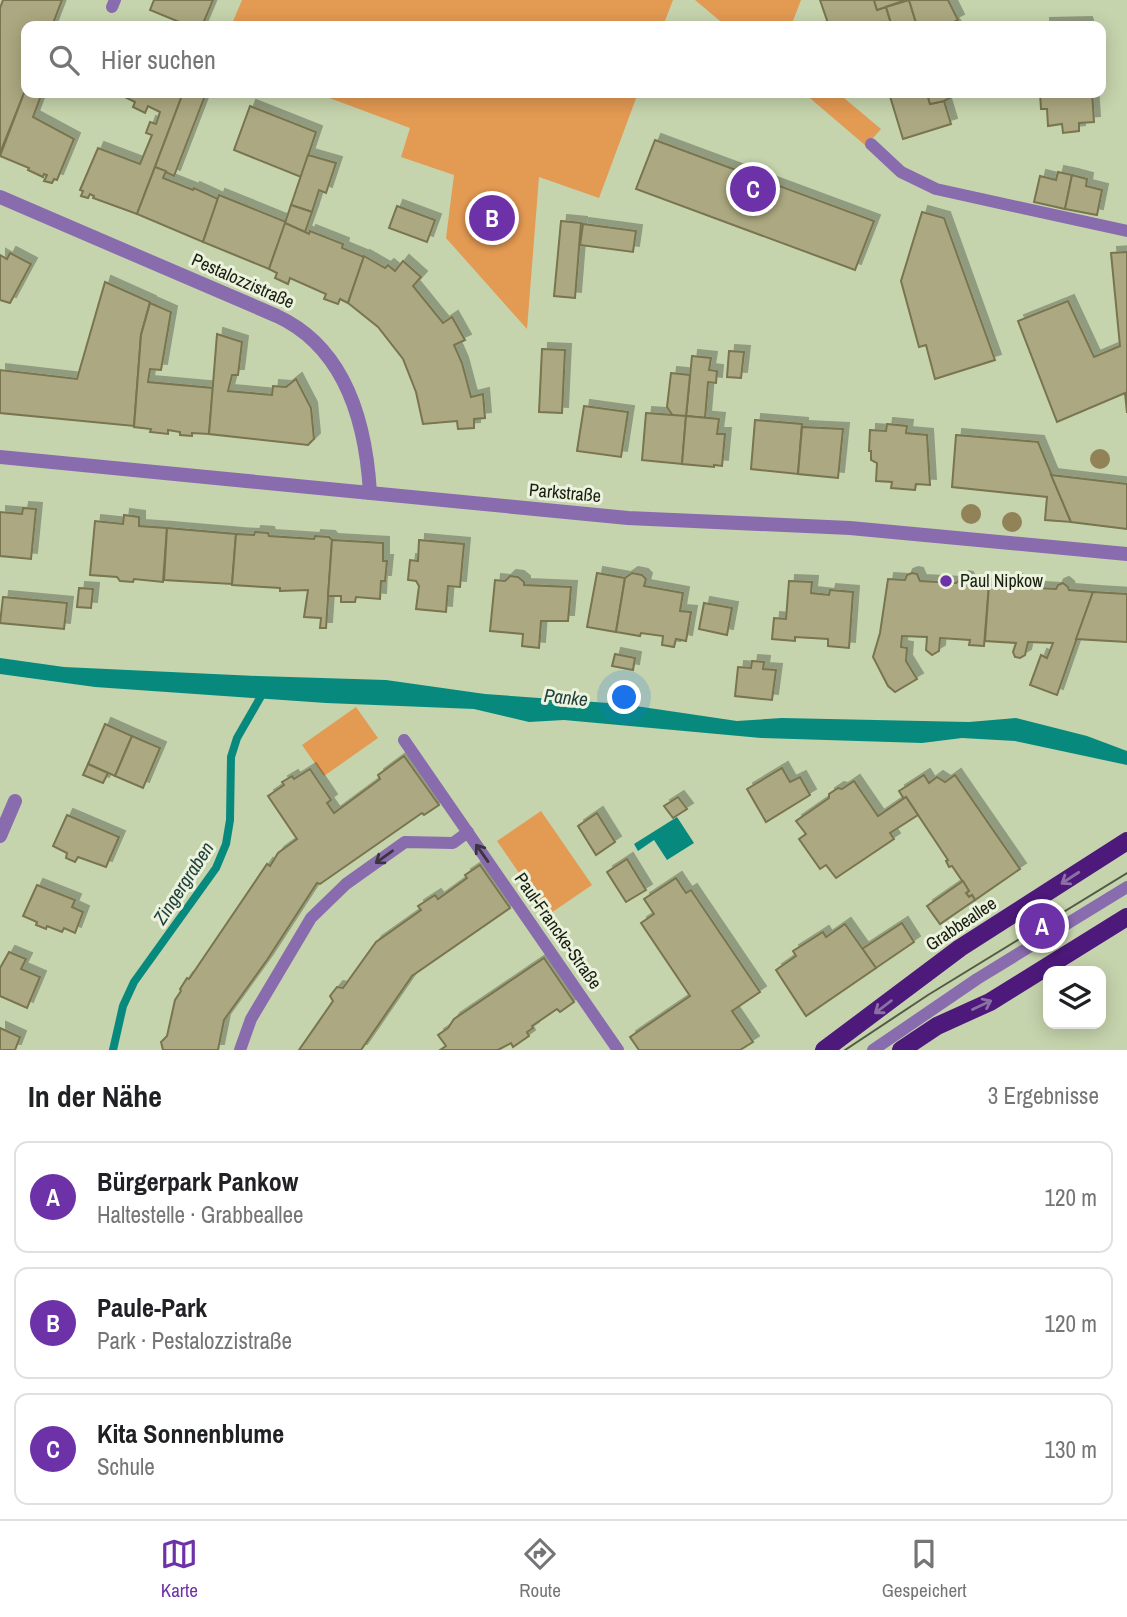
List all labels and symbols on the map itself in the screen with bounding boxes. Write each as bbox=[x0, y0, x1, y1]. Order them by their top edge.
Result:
pin: C bbox=[730, 163, 776, 215]
pin: B bbox=[469, 192, 515, 244]
street label: Pestalozzistraße bbox=[188, 247, 299, 314]
street label: Parkstraße bbox=[528, 477, 602, 508]
place label: Paul Nipkow bbox=[960, 568, 1043, 593]
marker: Paul Nipkow bbox=[938, 573, 954, 589]
your location bbox=[607, 680, 641, 714]
water label: Panke bbox=[543, 682, 589, 712]
water label: Zingergraben bbox=[146, 837, 219, 930]
one-way arrow bbox=[475, 844, 489, 863]
one-way arrow bbox=[375, 849, 394, 864]
street label: Paul-Francke-Straße bbox=[509, 867, 608, 994]
one-way arrow bbox=[1060, 871, 1080, 885]
street label: Grabbeallee bbox=[920, 891, 1001, 956]
pin: A bbox=[1019, 900, 1065, 952]
one-way arrow bbox=[971, 998, 992, 1012]
one-way arrow bbox=[874, 1000, 892, 1015]

